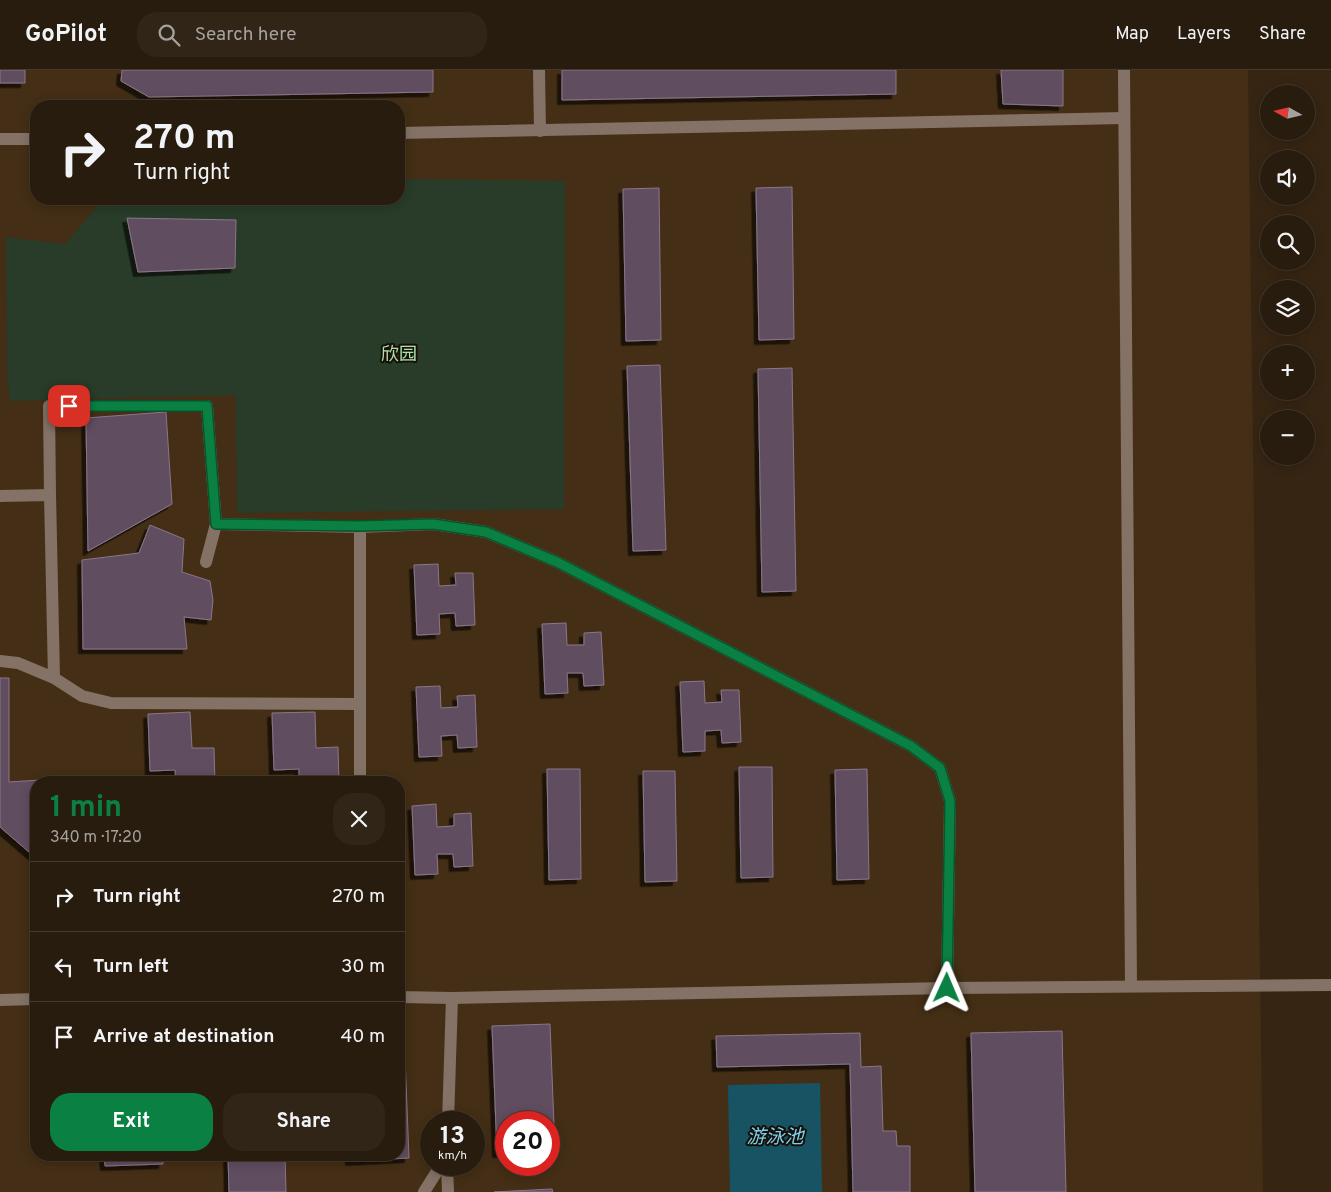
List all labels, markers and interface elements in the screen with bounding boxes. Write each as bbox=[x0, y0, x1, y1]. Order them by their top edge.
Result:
search box bbox=[137, 12, 487, 57]
text: GoPilot bbox=[25, 20, 107, 50]
icon: search bbox=[155, 21, 183, 49]
text: Search here bbox=[195, 23, 296, 47]
text: Map bbox=[1115, 23, 1149, 46]
text: Layers bbox=[1177, 23, 1231, 46]
text: Share bbox=[1259, 23, 1306, 46]
north arrow bbox=[1260, 85, 1315, 140]
map controls bbox=[1260, 85, 1315, 465]
text: 270 m bbox=[133, 117, 235, 161]
icon: right bbox=[50, 120, 115, 185]
button: sound bbox=[1260, 150, 1315, 205]
text: Turn right bbox=[133, 160, 230, 187]
button: search bbox=[1260, 215, 1315, 270]
button: layers bbox=[1260, 280, 1315, 335]
park label: 欣园 bbox=[381, 344, 417, 367]
button: + bbox=[1260, 345, 1315, 400]
pin bbox=[48, 385, 90, 427]
icon: arrive bbox=[55, 392, 83, 420]
button: − bbox=[1260, 410, 1315, 465]
text: 1 min bbox=[50, 790, 122, 827]
button: close bbox=[333, 793, 385, 845]
text: 340 m · 17:20 bbox=[50, 828, 142, 848]
icon: right bbox=[50, 883, 78, 911]
text: Turn right bbox=[93, 885, 181, 909]
text: 270 m bbox=[331, 885, 385, 909]
icon: left bbox=[50, 953, 78, 981]
text: Turn left bbox=[93, 955, 169, 979]
text: 30 m bbox=[341, 955, 385, 979]
position arrow bbox=[920, 961, 972, 1013]
icon: arrive bbox=[50, 1023, 78, 1051]
text: Arrive at destination bbox=[93, 1025, 274, 1049]
text: 40 m bbox=[340, 1025, 385, 1049]
button: Exit bbox=[50, 1093, 213, 1151]
button: Share bbox=[223, 1093, 385, 1151]
speed limit sign: 20 bbox=[495, 1111, 560, 1176]
text: 13 bbox=[440, 1121, 465, 1153]
water label: 游泳池 bbox=[746, 1126, 805, 1150]
text: km/h bbox=[438, 1148, 467, 1164]

